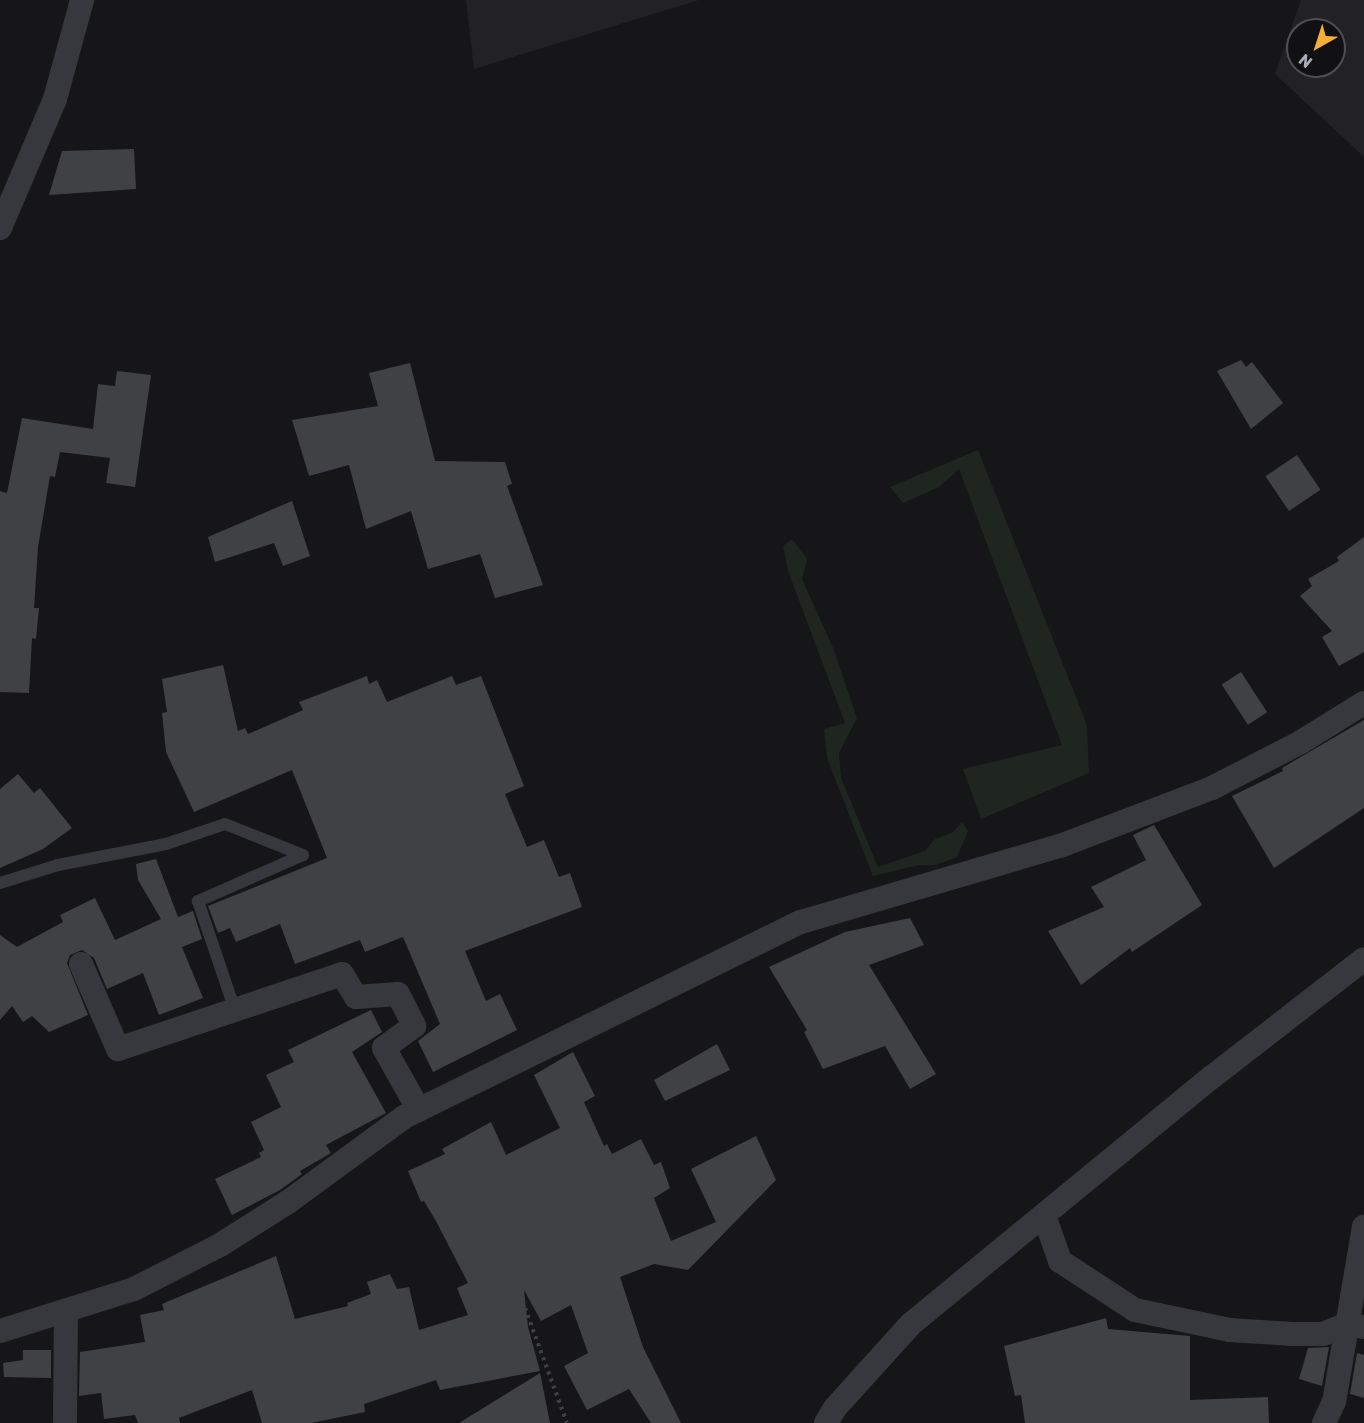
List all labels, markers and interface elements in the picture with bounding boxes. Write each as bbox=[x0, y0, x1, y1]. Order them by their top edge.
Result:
north arrow bbox=[1286, 18, 1346, 78]
text: N bbox=[1295, 50, 1316, 72]

